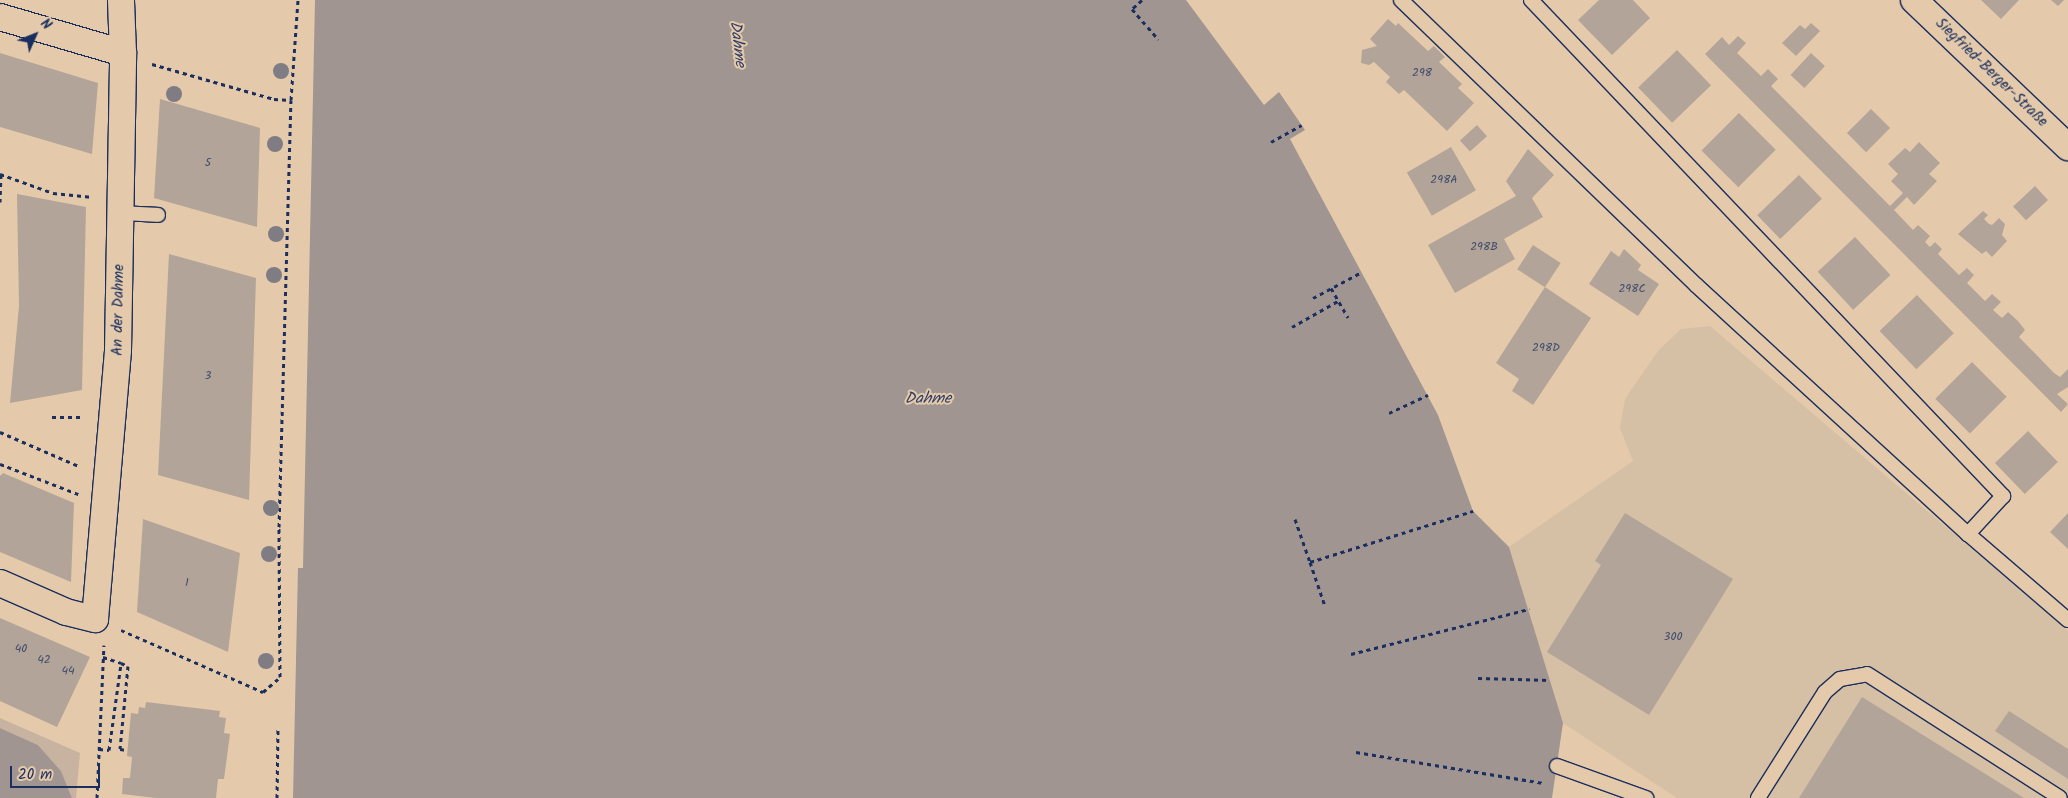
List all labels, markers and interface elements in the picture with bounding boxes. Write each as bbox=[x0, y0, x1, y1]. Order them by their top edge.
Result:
north arrow bbox=[10, 10, 60, 60]
text: N bbox=[35, 14, 57, 35]
street label: Siegfried-Berger-Straße bbox=[1931, 15, 2051, 131]
water label: Dahme bbox=[725, 20, 749, 68]
house number: 298 bbox=[1412, 66, 1432, 80]
house number: 5 bbox=[205, 156, 211, 170]
house number: 298A bbox=[1430, 173, 1458, 187]
house number: 298B bbox=[1470, 240, 1498, 254]
street label: An der Dahme bbox=[109, 264, 129, 356]
house number: 298C bbox=[1618, 282, 1646, 296]
house number: 298D bbox=[1532, 341, 1560, 355]
house number: 3 bbox=[205, 369, 211, 383]
water label: Dahme bbox=[905, 389, 951, 409]
house number: 1 bbox=[185, 576, 189, 590]
house number: 300 bbox=[1664, 630, 1682, 644]
house number: 40 bbox=[15, 642, 27, 656]
house number: 42 bbox=[37, 653, 51, 667]
house number: 44 bbox=[61, 664, 75, 678]
scale bar bbox=[12, 756, 102, 788]
text: 20 m bbox=[18, 763, 52, 787]

